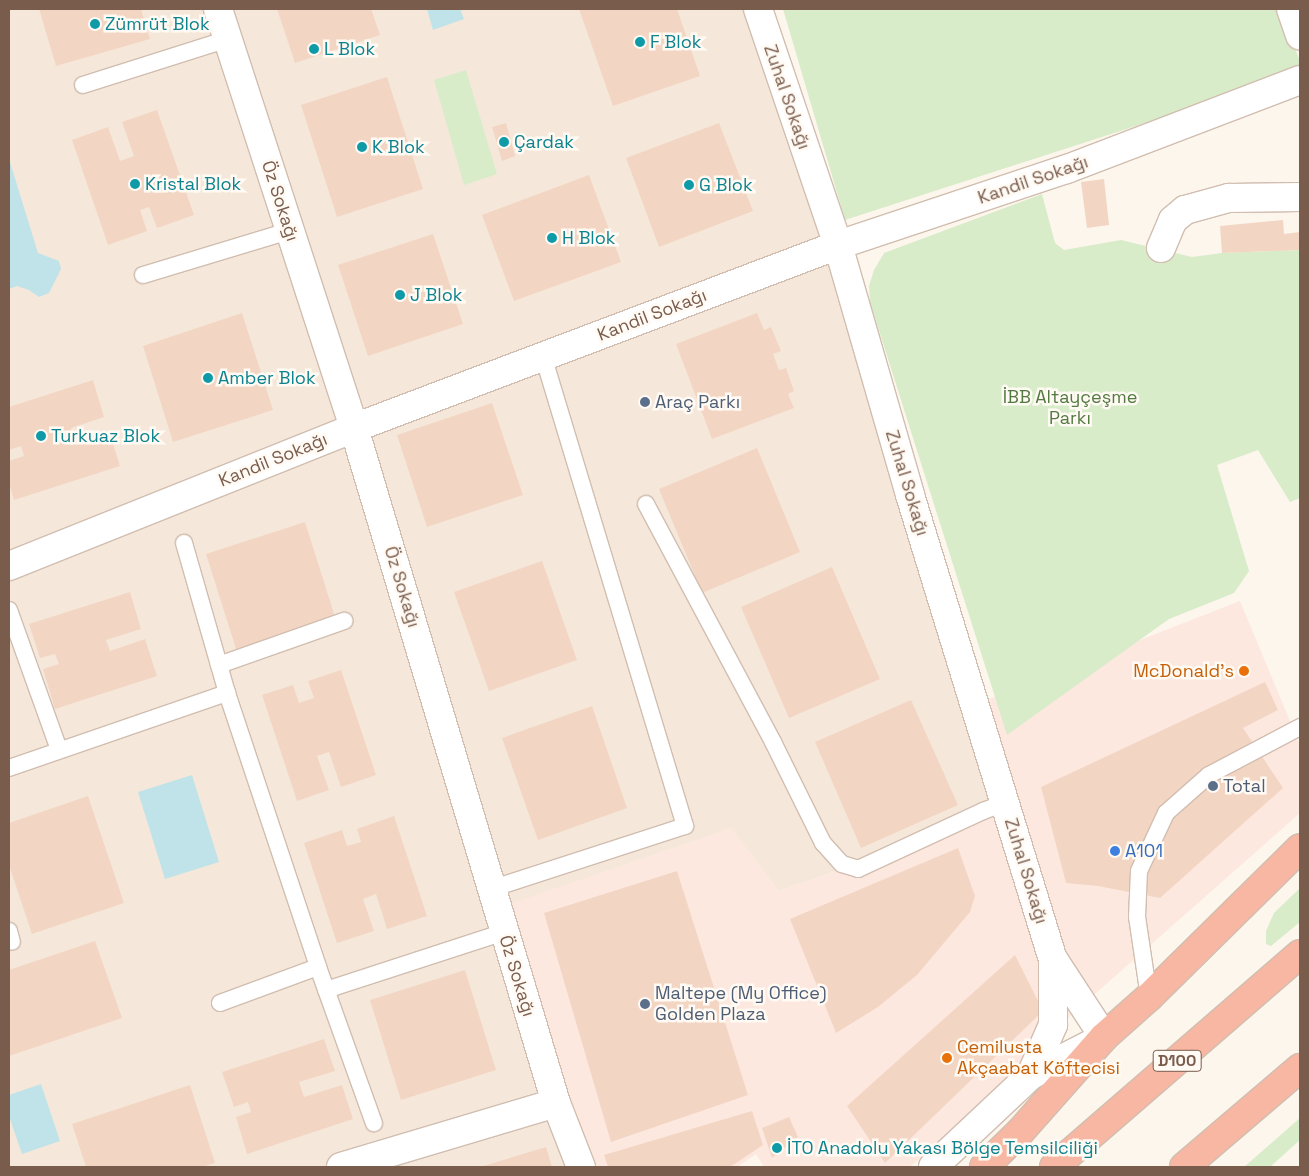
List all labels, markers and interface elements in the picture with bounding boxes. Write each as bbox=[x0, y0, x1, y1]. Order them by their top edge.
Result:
place label: Zümrüt Blok bbox=[105, 13, 210, 35]
marker: Zümrüt Blok bbox=[89, 18, 101, 30]
place label: F Blok bbox=[650, 31, 701, 53]
marker: F Blok bbox=[634, 36, 646, 48]
place label: L Blok bbox=[324, 38, 376, 60]
street label: Zuhal Sokağı bbox=[759, 42, 815, 152]
marker: L Blok bbox=[308, 43, 320, 55]
place label: Çardak bbox=[514, 131, 574, 153]
place label: K Blok bbox=[372, 136, 425, 158]
marker: Çardak bbox=[498, 136, 510, 148]
marker: K Blok bbox=[356, 141, 368, 153]
street label: Kandil Sokağı bbox=[975, 151, 1091, 209]
street label: Öz Sokağı bbox=[257, 158, 303, 244]
place label: Kristal Blok bbox=[145, 173, 241, 195]
place label: G Blok bbox=[699, 174, 753, 196]
marker: Kristal Blok bbox=[129, 178, 141, 190]
marker: G Blok bbox=[683, 179, 695, 191]
place label: H Blok bbox=[562, 227, 616, 249]
marker: H Blok bbox=[546, 232, 558, 244]
place label: J Blok bbox=[410, 284, 462, 306]
street label: Kandil Sokağı bbox=[594, 284, 710, 346]
marker: J Blok bbox=[394, 289, 406, 301]
place label: Amber Blok bbox=[218, 367, 316, 389]
marker: Amber Blok bbox=[202, 372, 214, 384]
park label: İBB Altayçeşme Parkı bbox=[1003, 387, 1137, 429]
place label: Araç Parkı bbox=[655, 391, 740, 413]
marker: Araç Parkı bbox=[639, 396, 651, 408]
place label: Turkuaz Blok bbox=[51, 425, 160, 447]
street label: Kandil Sokağı bbox=[216, 428, 330, 492]
street label: Zuhal Sokağı bbox=[881, 428, 933, 538]
marker: Turkuaz Blok bbox=[35, 430, 47, 442]
street label: Öz Sokağı bbox=[379, 544, 425, 630]
place label: McDonald's bbox=[1133, 660, 1234, 682]
marker: McDonald's bbox=[1238, 665, 1250, 677]
place label: Total bbox=[1223, 775, 1266, 797]
marker: Total bbox=[1207, 780, 1219, 792]
street label: Zuhal Sokağı bbox=[1000, 816, 1052, 926]
place label: A101 bbox=[1125, 840, 1163, 862]
marker: A101 bbox=[1109, 845, 1121, 857]
street label: Öz Sokağı bbox=[494, 933, 540, 1019]
place label: Maltepe (My Office) Golden Plaza bbox=[655, 983, 827, 1026]
marker: Maltepe (My Office) Golden Plaza bbox=[639, 998, 651, 1010]
place label: Cemilusta Akçaabat Köftecisi bbox=[957, 1037, 1120, 1080]
road number: D100 bbox=[1152, 1048, 1202, 1074]
marker: Cemilusta Akçaabat Köftecisi bbox=[941, 1052, 953, 1064]
place label: İTO Anadolu Yakası Bölge Temsilciliği bbox=[787, 1137, 1099, 1159]
marker: İTO Anadolu Yakası Bölge Temsilciliği bbox=[771, 1142, 783, 1154]

